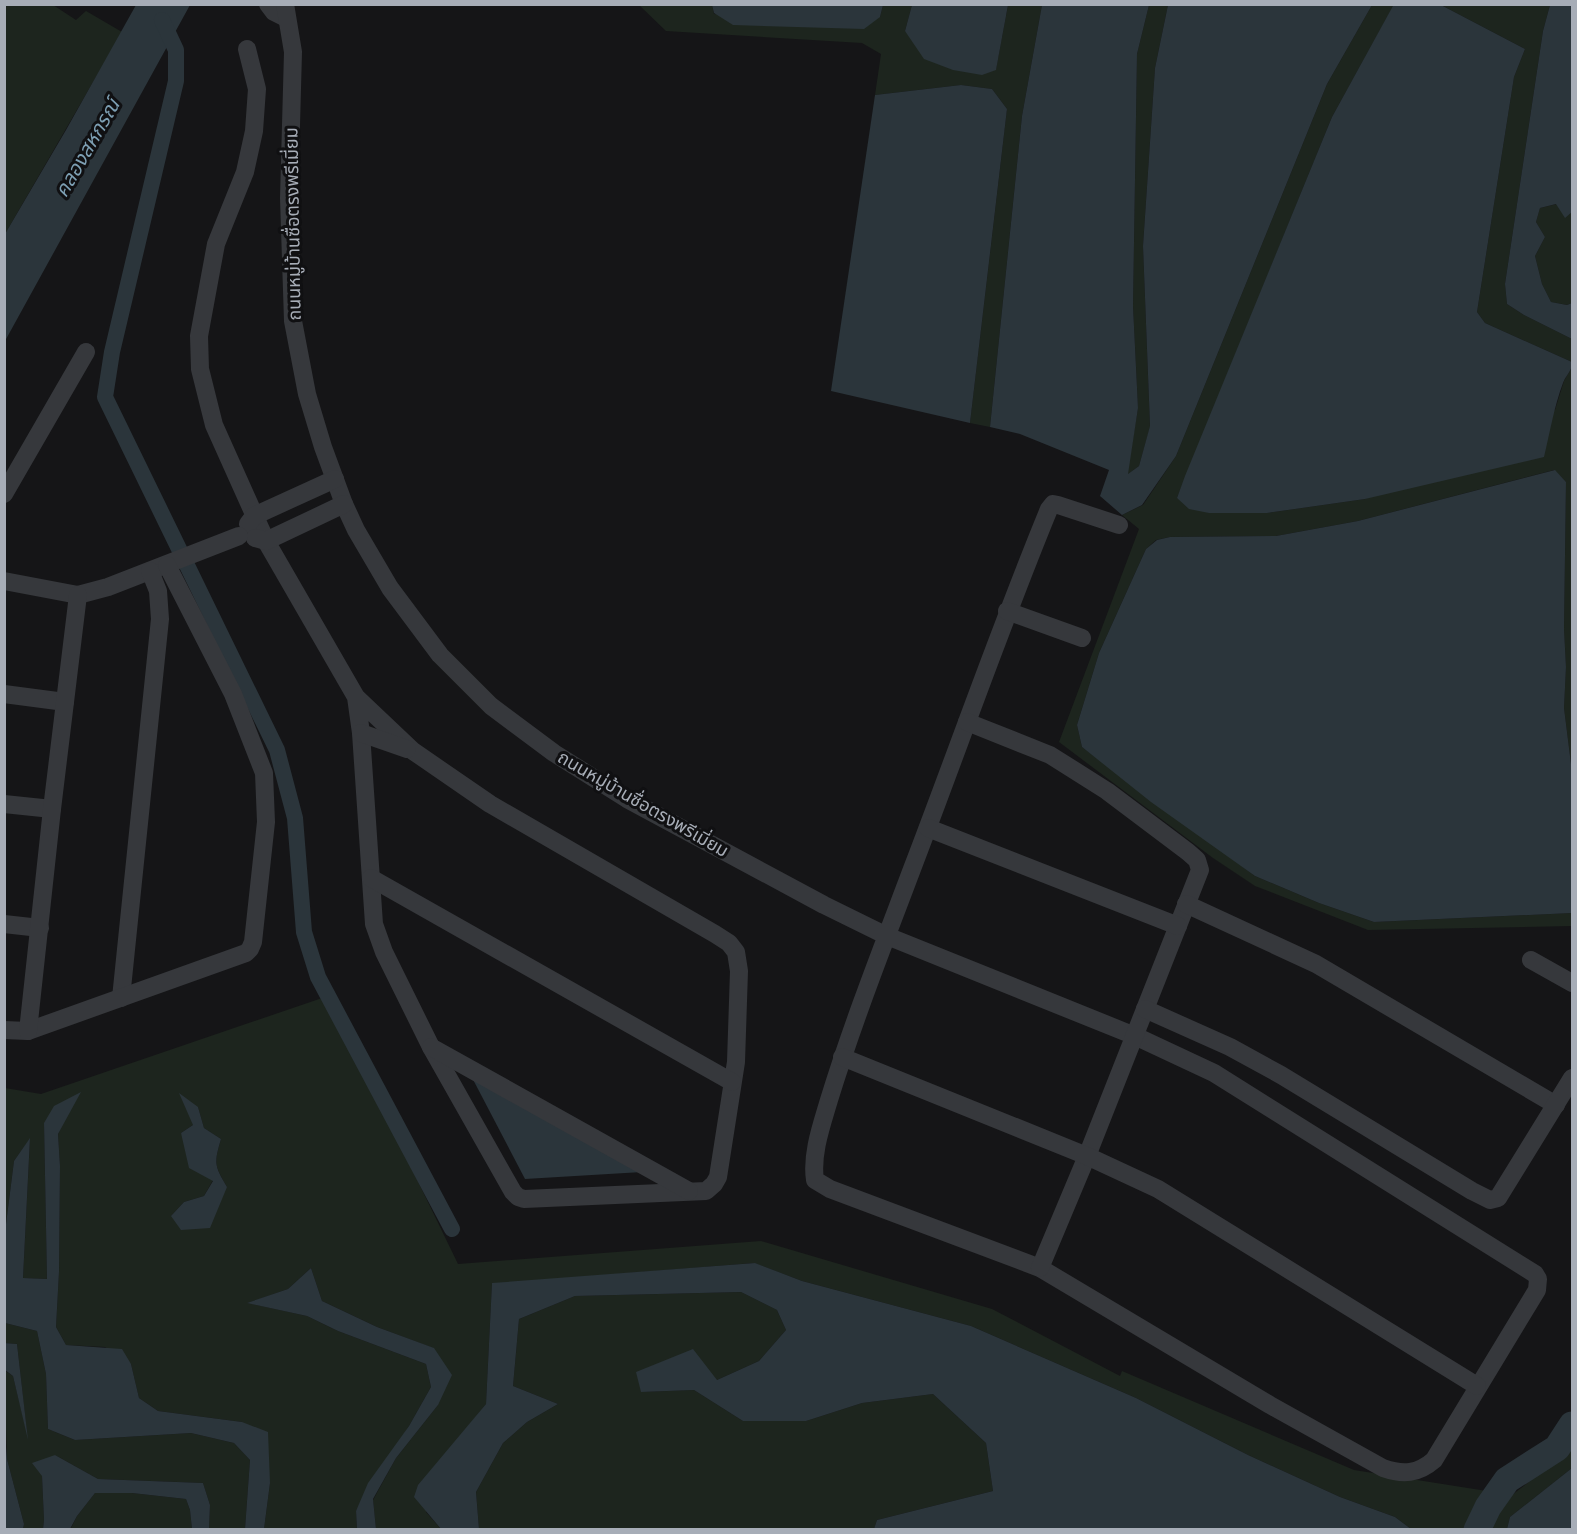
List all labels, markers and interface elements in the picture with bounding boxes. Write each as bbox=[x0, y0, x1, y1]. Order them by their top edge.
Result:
water label: คลองสหกรณ์ bbox=[48, 91, 128, 202]
street label: ถนนหมู่บ้านซื่อตรงพรีเมี่ยม bbox=[278, 127, 307, 321]
street label: ถนนหมู่บ้านซื่อตรงพรีเมี่ยม bbox=[553, 744, 733, 863]

